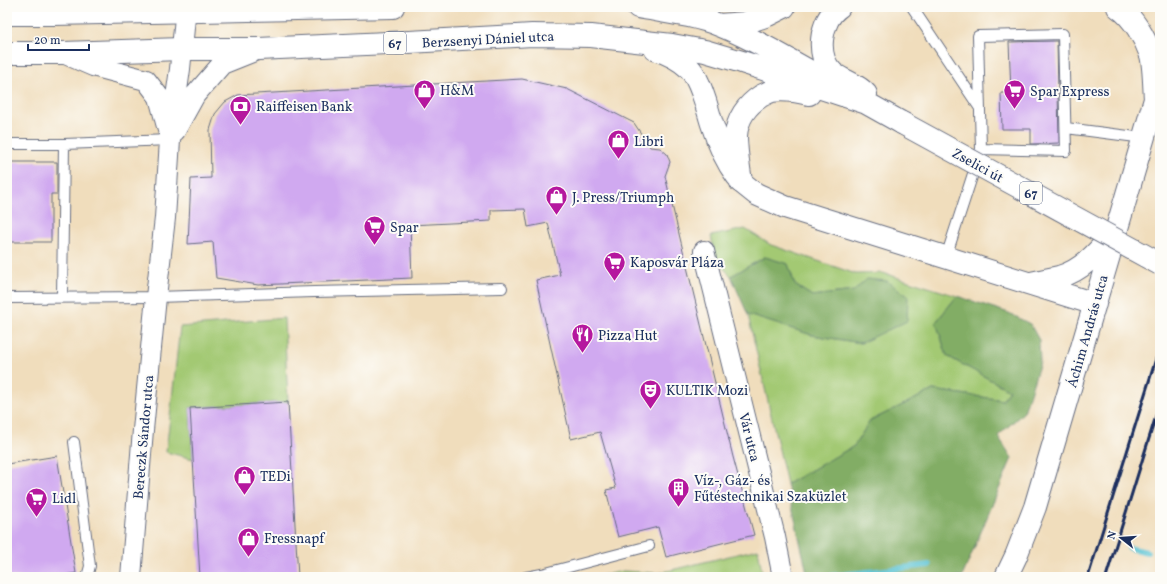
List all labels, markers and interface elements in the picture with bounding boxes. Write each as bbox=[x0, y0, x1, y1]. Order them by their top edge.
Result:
scale bar bbox=[28, 26, 89, 52]
street label: Berzsenyi Dániel utca bbox=[421, 28, 555, 53]
road number: 67 bbox=[384, 32, 406, 54]
text: 20 m bbox=[34, 33, 61, 49]
shop icon: H&M bbox=[411, 77, 437, 110]
supermarket icon: Spar Express bbox=[1001, 78, 1027, 111]
place label: H&M bbox=[440, 82, 474, 101]
place label: Spar Express bbox=[1030, 83, 1110, 102]
bank icon: Raiffeisen Bank bbox=[228, 93, 254, 126]
place label: Raiffeisen Bank bbox=[256, 98, 353, 117]
shop icon: Libri bbox=[606, 128, 632, 161]
place label: Libri bbox=[634, 133, 664, 152]
street label: Zselici út bbox=[948, 144, 1006, 188]
road number: 67 bbox=[1020, 182, 1042, 204]
shop icon: J. Press/Triumph bbox=[544, 184, 570, 217]
place label: J. Press/Triumph bbox=[572, 189, 674, 208]
supermarket icon: Spar bbox=[361, 214, 387, 247]
place label: Spar bbox=[390, 219, 419, 238]
supermarket icon: Kaposvár Pláza bbox=[601, 249, 627, 282]
place label: Kaposvár Pláza bbox=[630, 254, 724, 273]
street label: Áchim András utca bbox=[1063, 273, 1114, 390]
restaurant icon: Pizza Hut bbox=[569, 322, 595, 355]
place label: Pizza Hut bbox=[598, 327, 658, 346]
street label: Bereczk Sándor utca bbox=[130, 374, 159, 500]
theatre icon: KULTIK Mozi bbox=[637, 377, 663, 410]
place label: KULTIK Mozi bbox=[666, 382, 748, 401]
street label: Vár utca bbox=[733, 411, 764, 464]
shop icon: TEDi bbox=[231, 463, 257, 496]
place label: TEDi bbox=[260, 468, 291, 487]
place label: Víz-, Gáz- és Fűtéstechnikai Szaküzlet bbox=[694, 472, 847, 507]
building icon: Víz-, Gáz- és Fűtéstechnikai Szaküzlet bbox=[666, 475, 692, 508]
supermarket icon: Lidl bbox=[24, 485, 50, 518]
place label: Lidl bbox=[52, 490, 76, 509]
north arrow bbox=[1101, 518, 1141, 558]
shop icon: Fressnapf bbox=[235, 525, 261, 558]
text: N bbox=[1105, 529, 1121, 542]
place label: Fressnapf bbox=[264, 530, 325, 549]

